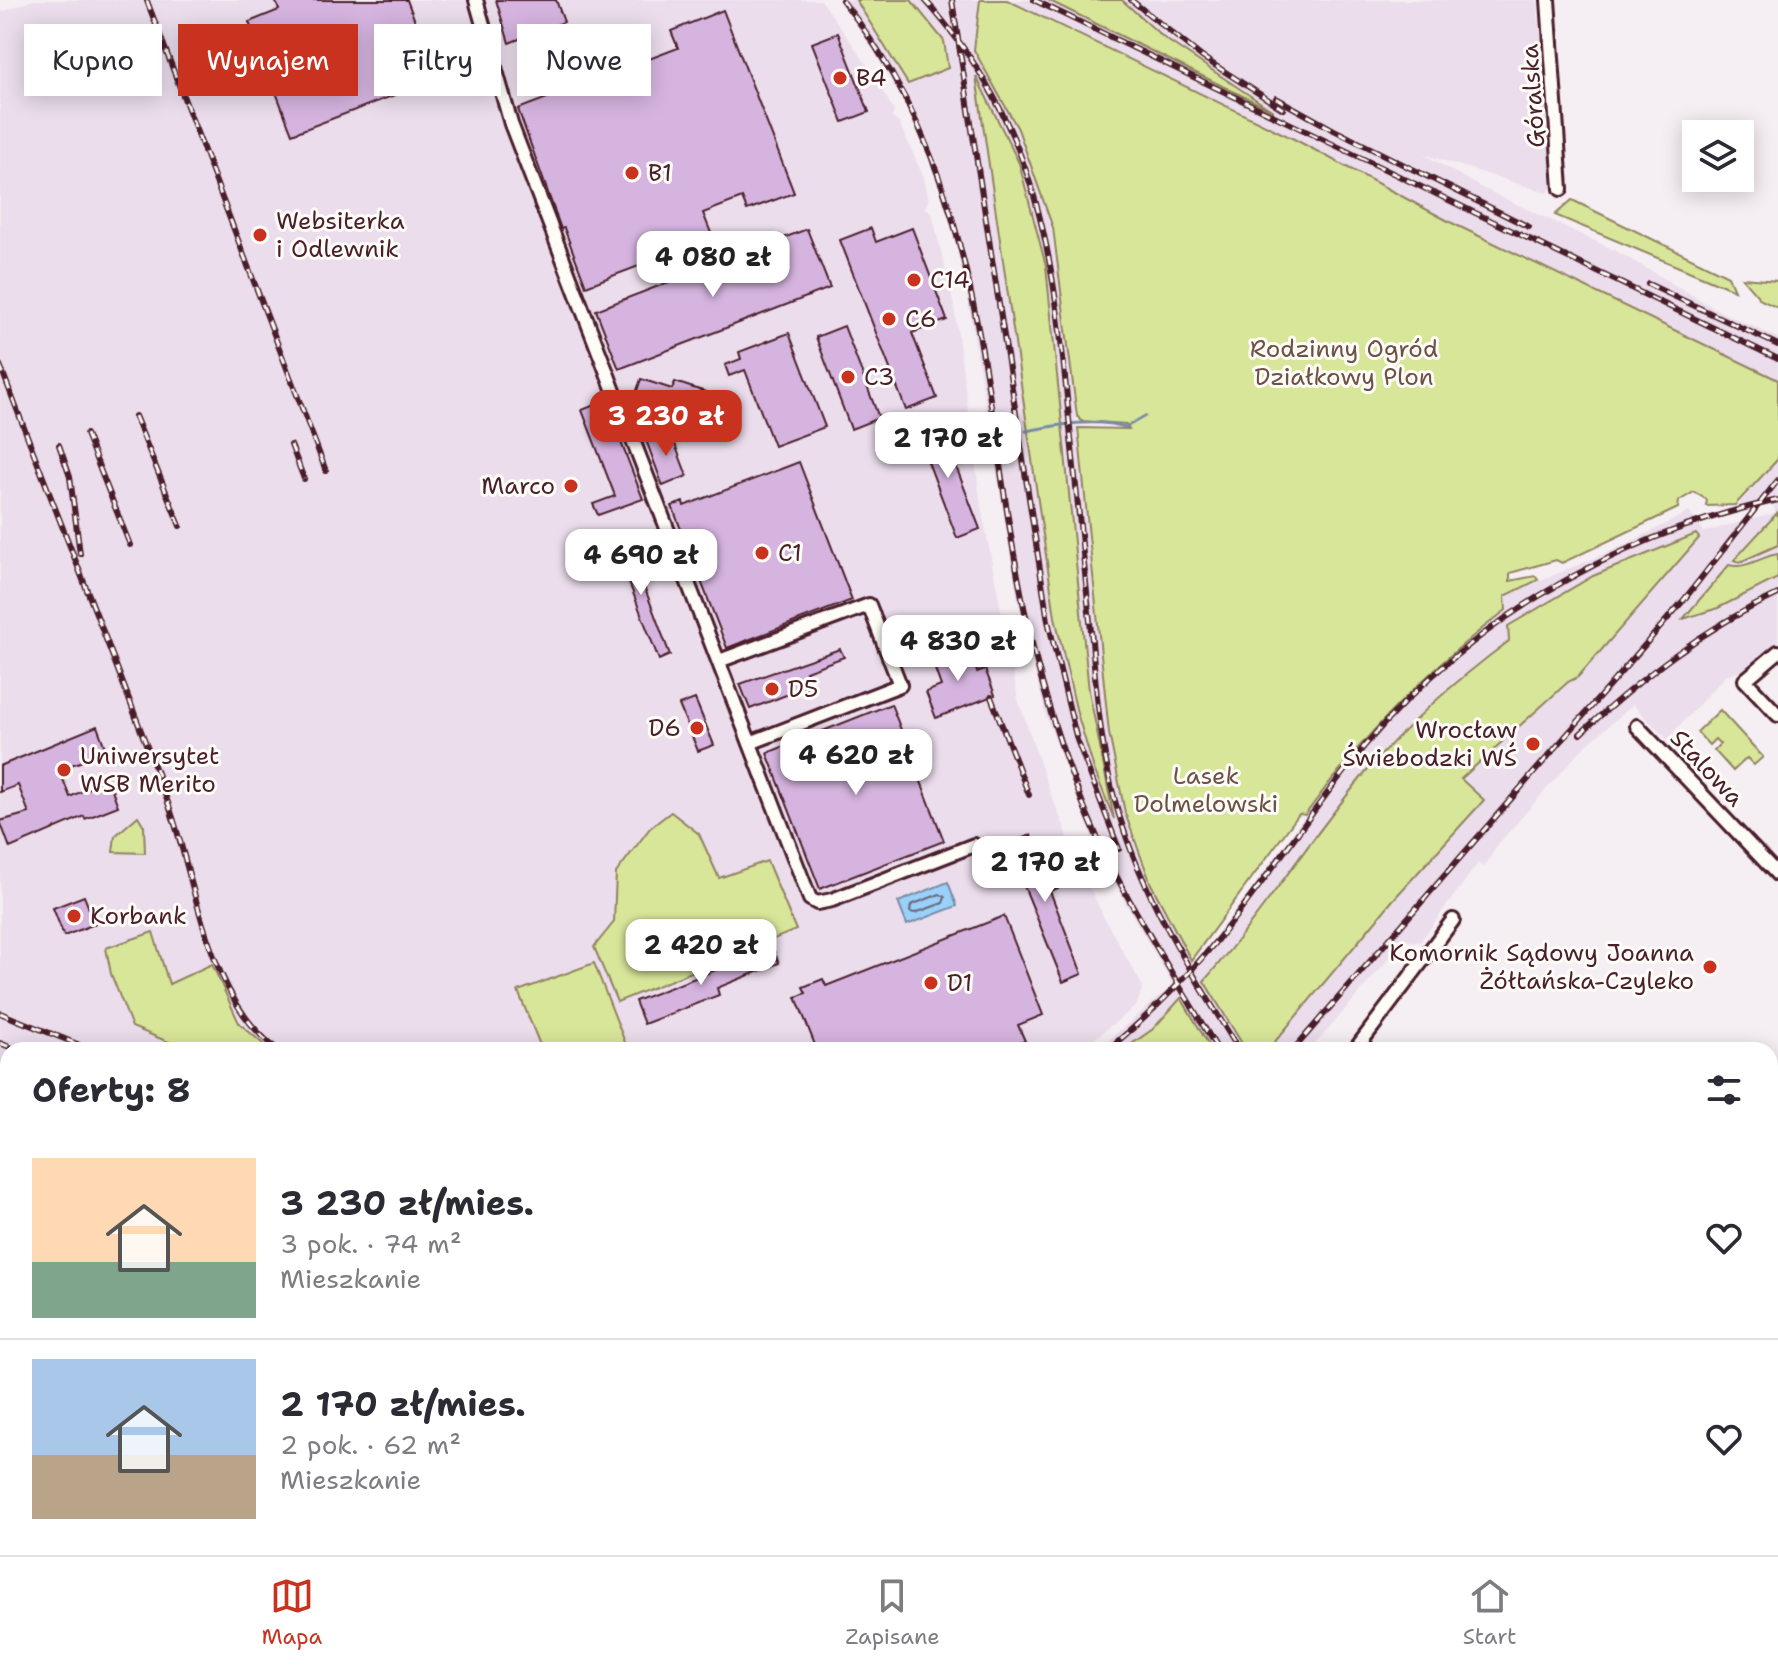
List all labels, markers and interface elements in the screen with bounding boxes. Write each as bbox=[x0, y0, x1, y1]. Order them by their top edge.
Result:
chip: Kupno bbox=[24, 24, 162, 96]
chip: Wynajem bbox=[178, 24, 358, 96]
chip: Filtry bbox=[374, 24, 501, 96]
chip: Nowe bbox=[517, 24, 651, 96]
street label: Góralska bbox=[1513, 43, 1553, 149]
place label: B4 bbox=[856, 62, 886, 94]
marker: B4 bbox=[831, 69, 849, 87]
map controls bbox=[1682, 120, 1754, 192]
button: layers bbox=[1682, 120, 1754, 192]
place label: B1 bbox=[648, 157, 672, 189]
marker: B1 bbox=[623, 164, 641, 182]
place label: Websiterka i Odlewnik bbox=[276, 205, 405, 265]
marker: Websiterka i Odlewnik bbox=[251, 226, 269, 244]
pin: 4 080 zł bbox=[630, 231, 796, 299]
text: 4 080 zł bbox=[655, 239, 771, 274]
place label: C14 bbox=[930, 264, 970, 296]
marker: C14 bbox=[905, 271, 923, 289]
place label: C6 bbox=[905, 303, 937, 335]
marker: C6 bbox=[880, 310, 898, 328]
park label: Rodzinny Ogród Działkowy Plon bbox=[1250, 333, 1438, 393]
place label: C3 bbox=[864, 361, 895, 393]
marker: C3 bbox=[839, 368, 857, 386]
pin: 3 230 zł bbox=[583, 390, 749, 458]
text: 3 230 zł bbox=[608, 398, 724, 433]
pin: 2 170 zł bbox=[865, 412, 1031, 480]
text: 2 170 zł bbox=[893, 420, 1003, 455]
place label: Marco bbox=[481, 470, 555, 502]
marker: Marco bbox=[562, 477, 580, 495]
pin: 4 690 zł bbox=[558, 529, 724, 597]
text: 4 690 zł bbox=[583, 537, 699, 572]
place label: C1 bbox=[778, 537, 802, 569]
marker: C1 bbox=[753, 544, 771, 562]
pin: 4 830 zł bbox=[875, 615, 1041, 683]
text: 4 830 zł bbox=[900, 623, 1016, 658]
place label: D5 bbox=[788, 673, 819, 705]
marker: D5 bbox=[763, 680, 781, 698]
place label: D6 bbox=[649, 712, 681, 744]
place label: Wrocław Świebodzki WŚ bbox=[1342, 714, 1517, 774]
marker: D6 bbox=[688, 719, 706, 737]
street label: Stalowa bbox=[1663, 723, 1751, 813]
pin: 4 620 zł bbox=[773, 729, 939, 797]
marker: Wrocław Świebodzki WŚ bbox=[1524, 735, 1542, 753]
text: 4 620 zł bbox=[798, 737, 914, 772]
place label: Uniwersytet WSB Merito bbox=[80, 740, 220, 800]
park label: Lasek Dolmelowski bbox=[1134, 760, 1278, 820]
marker: Uniwersytet WSB Merito bbox=[55, 761, 73, 779]
pin: 2 170 zł bbox=[962, 836, 1128, 904]
text: 2 170 zł bbox=[990, 844, 1100, 879]
place label: Korbank bbox=[90, 900, 187, 932]
marker: Korbank bbox=[65, 907, 83, 925]
pin: 2 420 zł bbox=[618, 919, 784, 987]
text: 2 420 zł bbox=[644, 927, 758, 962]
place label: Komornik Sądowy Joanna Żółtańska-Czyleko bbox=[1389, 937, 1694, 997]
marker: Komornik Sądowy Joanna Żółtańska-Czyleko bbox=[1701, 958, 1719, 976]
place label: D1 bbox=[947, 967, 972, 999]
marker: D1 bbox=[922, 974, 940, 992]
text: Oferty: 8 bbox=[32, 1067, 191, 1113]
icon: filters bbox=[1702, 1068, 1746, 1112]
text: 3 230 zł/mies. bbox=[280, 1180, 534, 1226]
icon: home bbox=[96, 1190, 192, 1286]
icon: heart bbox=[1702, 1216, 1746, 1260]
text: 3 pok. · 74 m² bbox=[280, 1226, 462, 1261]
text: Mieszkanie bbox=[280, 1261, 421, 1296]
text: 2 170 zł/mies. bbox=[280, 1381, 526, 1427]
icon: home bbox=[96, 1391, 192, 1487]
icon: heart bbox=[1702, 1417, 1746, 1461]
text: 2 pok. · 62 m² bbox=[280, 1427, 461, 1462]
text: Mieszkanie bbox=[280, 1462, 421, 1497]
tab: Mapa bbox=[261, 1574, 322, 1651]
tab: Zapisane bbox=[845, 1574, 940, 1651]
tab: Start bbox=[1463, 1574, 1517, 1651]

